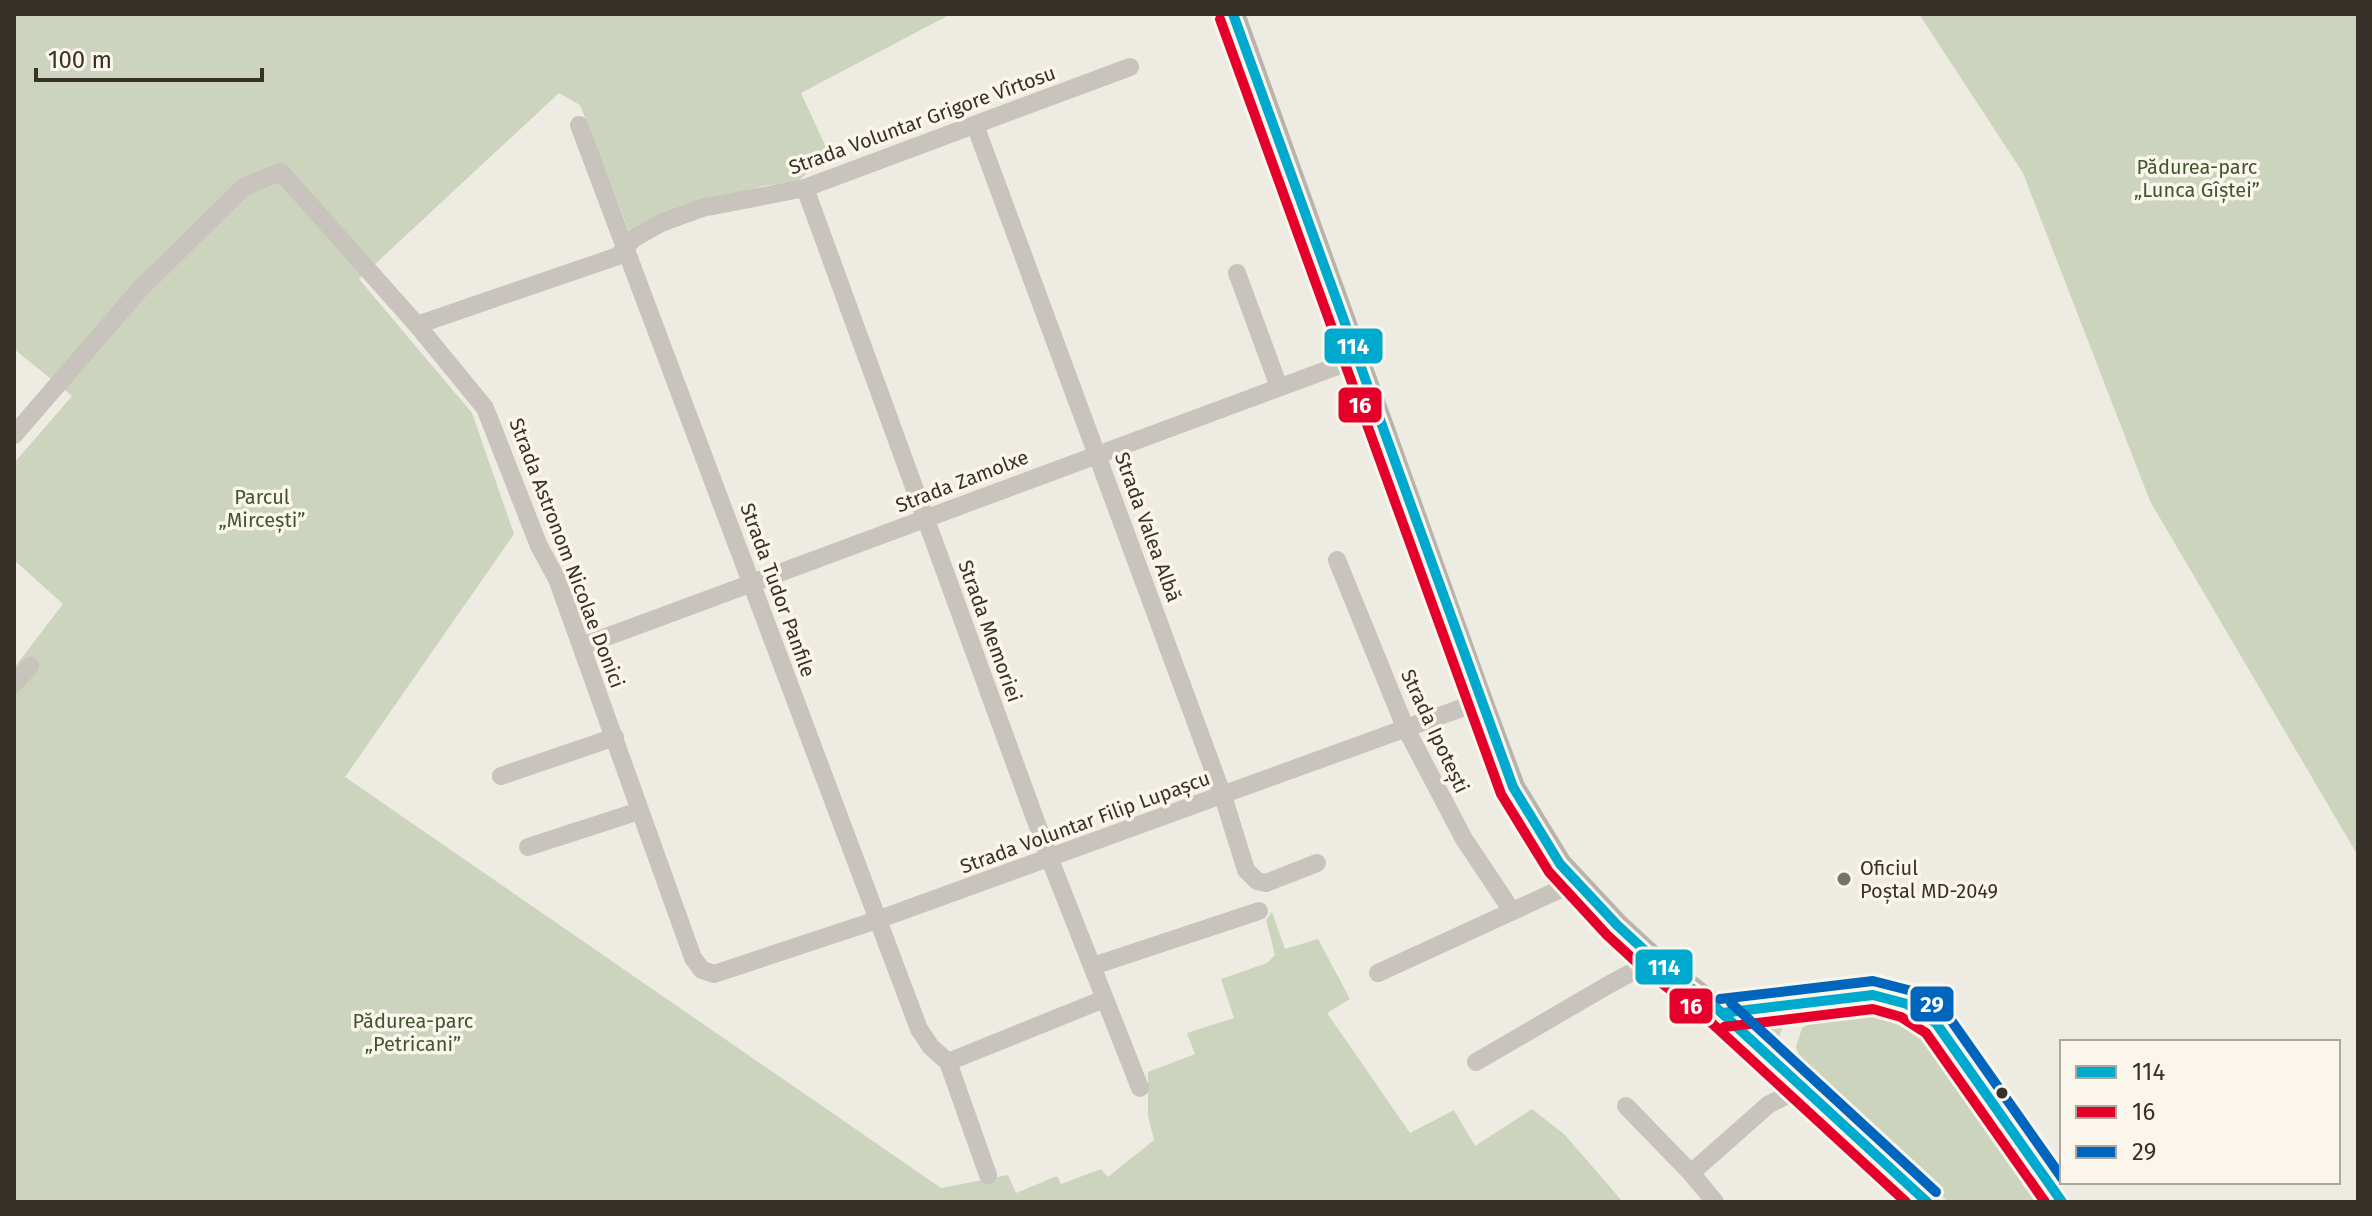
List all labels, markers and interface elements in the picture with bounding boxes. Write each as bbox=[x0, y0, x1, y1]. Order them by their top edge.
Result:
scale bar bbox=[36, 32, 262, 82]
text: 100 m bbox=[48, 46, 112, 74]
street label: Strada Voluntar Grigore Vîrtosu bbox=[785, 61, 1059, 179]
park label: Pădurea-parc „Lunca Gîștei” bbox=[2134, 155, 2260, 203]
line badge: 114 bbox=[1323, 327, 1384, 365]
text: 114 bbox=[1337, 333, 1369, 360]
line badge: 16 bbox=[1337, 386, 1383, 424]
text: 16 bbox=[1349, 392, 1371, 419]
street label: Strada Astronom Nicolae Donici bbox=[504, 415, 630, 691]
street label: Strada Zamolxe bbox=[892, 445, 1032, 517]
street label: Strada Valea Albă bbox=[1110, 449, 1186, 605]
park label: Parcul „Mircești” bbox=[219, 485, 305, 533]
street label: Strada Tudor Panfile bbox=[735, 500, 821, 680]
street label: Strada Memoriei bbox=[953, 557, 1027, 705]
street label: Strada Ipotești bbox=[1395, 665, 1474, 797]
street label: Strada Voluntar Filip Lupașcu bbox=[957, 766, 1214, 879]
place label: Oficiul Poștal MD-2049 bbox=[1860, 856, 1998, 904]
marker: Oficiul Poștal MD-2049 bbox=[1835, 870, 1853, 888]
line badge: 114 bbox=[1634, 948, 1694, 986]
text: 114 bbox=[1648, 954, 1680, 981]
line badge: 29 bbox=[1909, 985, 1955, 1023]
line badge: 16 bbox=[1668, 987, 1714, 1025]
text: 29 bbox=[1920, 991, 1944, 1018]
text: 16 bbox=[1680, 993, 1702, 1020]
park label: Pădurea-parc „Petricani” bbox=[353, 1009, 473, 1056]
legend bbox=[2060, 1040, 2340, 1184]
text: 114 bbox=[2132, 1058, 2165, 1086]
unlabelled marker bbox=[1994, 1085, 2010, 1101]
text: 16 bbox=[2132, 1098, 2155, 1126]
text: 29 bbox=[2132, 1138, 2156, 1166]

